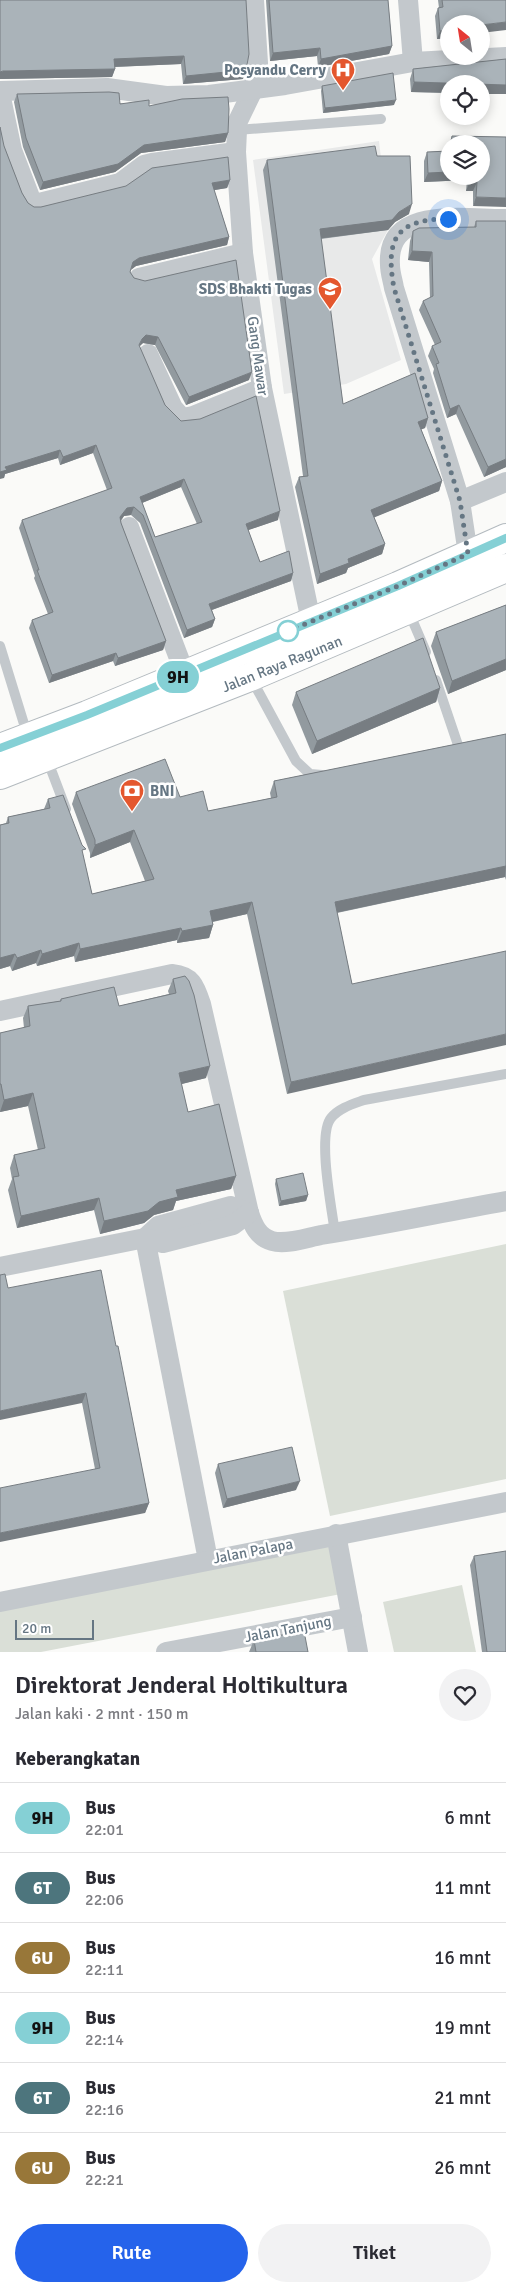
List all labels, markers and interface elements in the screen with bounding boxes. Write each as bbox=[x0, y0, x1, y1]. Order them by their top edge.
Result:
north arrow bbox=[440, 15, 490, 65]
map controls bbox=[440, 15, 490, 185]
hospital icon: Posyandu Cerry bbox=[330, 57, 356, 91]
place label: Posyandu Cerry bbox=[224, 61, 327, 79]
button: locate bbox=[440, 75, 490, 125]
button: layers bbox=[440, 135, 490, 185]
your location bbox=[436, 207, 461, 232]
school or university icon: SDS Bhakti Tugas bbox=[317, 276, 343, 310]
place label: SDS Bhakti Tugas bbox=[199, 280, 312, 298]
street label: Gang Mawar bbox=[244, 315, 273, 397]
unlabelled marker bbox=[277, 620, 299, 642]
street label: Jalan Raya Ragunan bbox=[219, 632, 345, 696]
line badge: 9H bbox=[156, 661, 200, 693]
text: 9H bbox=[167, 666, 189, 688]
bank icon: BNI bbox=[119, 778, 145, 812]
place label: BNI bbox=[150, 782, 174, 800]
street label: Jalan Palapa bbox=[212, 1534, 294, 1568]
street label: Jalan Tanjung bbox=[243, 1612, 333, 1646]
scale bar bbox=[15, 1617, 94, 1640]
text: 20 m bbox=[22, 1620, 51, 1637]
button: heart bbox=[439, 1669, 491, 1721]
text: Direktorat Jenderal Holtikultura bbox=[15, 1670, 348, 1700]
text: Jalan kaki · 2 mnt · 150 m bbox=[15, 1704, 189, 1724]
text: Keberangkatan bbox=[15, 1747, 140, 1771]
text: Bus bbox=[85, 1796, 116, 1820]
text: 6 mnt bbox=[444, 1806, 491, 1830]
text: 9H bbox=[31, 1807, 54, 1829]
text: 22:01 bbox=[85, 1820, 124, 1840]
text: Bus bbox=[85, 1866, 116, 1890]
text: 11 mnt bbox=[434, 1876, 491, 1900]
text: 6T bbox=[33, 1877, 52, 1899]
text: 22:06 bbox=[85, 1890, 124, 1910]
text: Bus bbox=[85, 1936, 116, 1960]
text: 16 mnt bbox=[434, 1946, 491, 1970]
text: 6U bbox=[32, 1947, 53, 1969]
text: 22:11 bbox=[85, 1960, 124, 1980]
text: Bus bbox=[85, 2006, 116, 2030]
text: 19 mnt bbox=[434, 2016, 491, 2040]
text: 9H bbox=[31, 2017, 54, 2039]
text: 22:14 bbox=[85, 2030, 124, 2050]
text: Bus bbox=[85, 2076, 116, 2100]
text: 21 mnt bbox=[434, 2086, 491, 2110]
text: 6T bbox=[33, 2087, 52, 2109]
text: 22:16 bbox=[85, 2100, 124, 2120]
text: Bus bbox=[85, 2146, 116, 2170]
text: 26 mnt bbox=[434, 2156, 491, 2180]
text: 6U bbox=[32, 2157, 53, 2179]
text: 22:21 bbox=[85, 2170, 124, 2190]
button: Rute bbox=[15, 2224, 248, 2282]
button: Tiket bbox=[258, 2224, 491, 2282]

